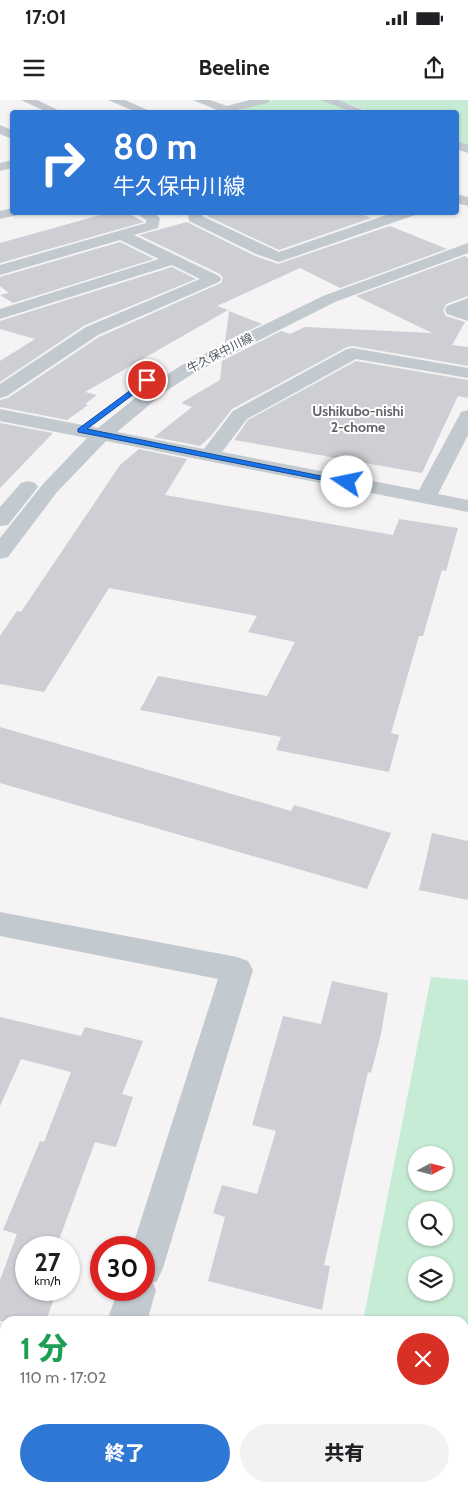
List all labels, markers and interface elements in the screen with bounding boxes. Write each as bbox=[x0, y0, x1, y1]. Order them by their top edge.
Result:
text: 17:01 bbox=[25, 6, 66, 29]
icon: menu bbox=[20, 54, 48, 82]
text: Beeline bbox=[199, 54, 269, 81]
icon: share bbox=[420, 54, 448, 82]
text: 80 m bbox=[113, 125, 197, 168]
icon: right bbox=[30, 130, 95, 195]
text: 牛久保中川線 bbox=[113, 173, 245, 200]
street label: 牛久保中川線 bbox=[184, 330, 255, 376]
pin bbox=[126, 359, 168, 401]
icon: arrive bbox=[133, 366, 161, 394]
district label: Ushikubo-nishi 2-chome bbox=[312, 402, 404, 436]
position arrow bbox=[320, 455, 372, 507]
north arrow bbox=[408, 1146, 452, 1191]
map controls bbox=[408, 1146, 453, 1301]
button: search bbox=[408, 1201, 453, 1246]
speed limit sign: 30 bbox=[90, 1236, 155, 1301]
text: 27 bbox=[35, 1247, 60, 1277]
button: layers bbox=[408, 1256, 453, 1301]
text: km/h bbox=[34, 1273, 61, 1288]
text: 1 分 bbox=[20, 1330, 68, 1367]
button: close bbox=[397, 1333, 449, 1385]
text: 110 m · 17:02 bbox=[20, 1368, 106, 1387]
button: 終了 bbox=[20, 1424, 230, 1482]
button: 共有 bbox=[240, 1424, 449, 1482]

